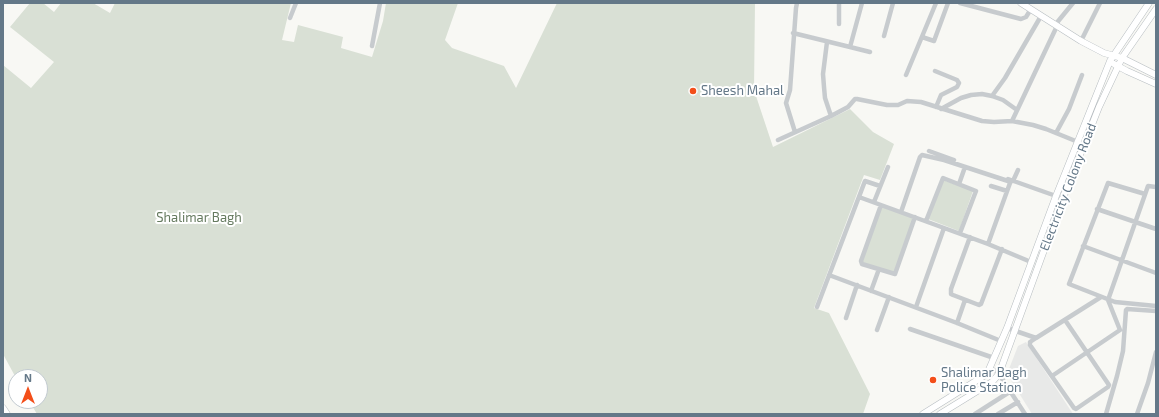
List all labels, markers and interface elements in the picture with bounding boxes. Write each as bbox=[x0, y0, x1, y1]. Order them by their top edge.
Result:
place label: Sheesh Mahal bbox=[701, 83, 784, 99]
marker: Sheesh Mahal bbox=[688, 86, 698, 96]
street label: Electricity Colony Road bbox=[1036, 121, 1100, 253]
park label: Shalimar Bagh bbox=[156, 210, 242, 226]
place label: Shalimar Bagh Police Station bbox=[941, 365, 1027, 396]
north arrow bbox=[8, 369, 48, 409]
text: N bbox=[24, 371, 32, 384]
marker: Shalimar Bagh Police Station bbox=[928, 375, 938, 385]

